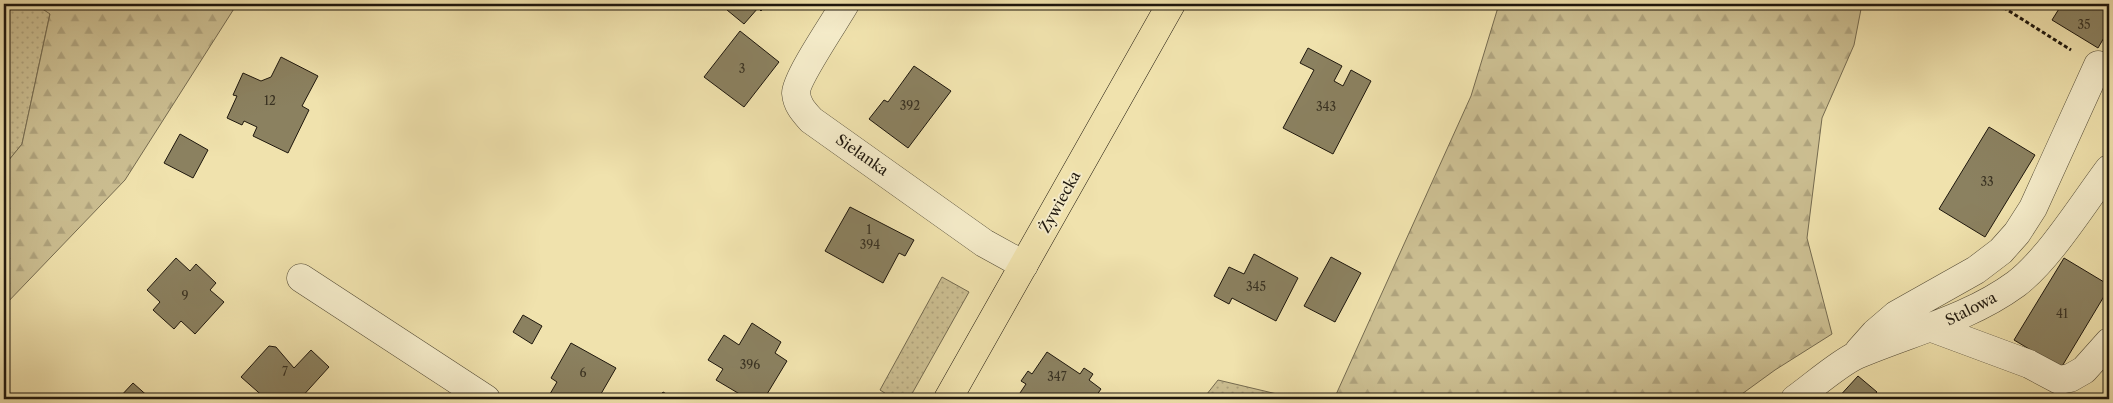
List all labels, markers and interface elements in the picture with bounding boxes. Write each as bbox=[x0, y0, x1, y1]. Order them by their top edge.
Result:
house number: 35 bbox=[2077, 17, 2091, 32]
house number: 3 bbox=[739, 61, 745, 76]
house number: 12 bbox=[264, 93, 276, 108]
house number: 392 bbox=[900, 98, 920, 113]
house number: 343 bbox=[1316, 99, 1336, 114]
street label: Sielanka bbox=[832, 130, 892, 180]
street label: Żywiecka bbox=[1035, 168, 1084, 236]
house number: 33 bbox=[1980, 174, 1994, 189]
house number: 1 bbox=[866, 222, 872, 237]
house number: 394 bbox=[860, 237, 880, 252]
house number: 345 bbox=[1246, 279, 1266, 294]
street label: Stalowa bbox=[1942, 287, 2000, 330]
house number: 9 bbox=[181, 288, 189, 303]
house number: 41 bbox=[2056, 306, 2068, 321]
house number: 396 bbox=[740, 357, 760, 372]
house number: 7 bbox=[282, 364, 288, 379]
house number: 6 bbox=[579, 365, 587, 380]
house number: 347 bbox=[1047, 369, 1067, 384]

